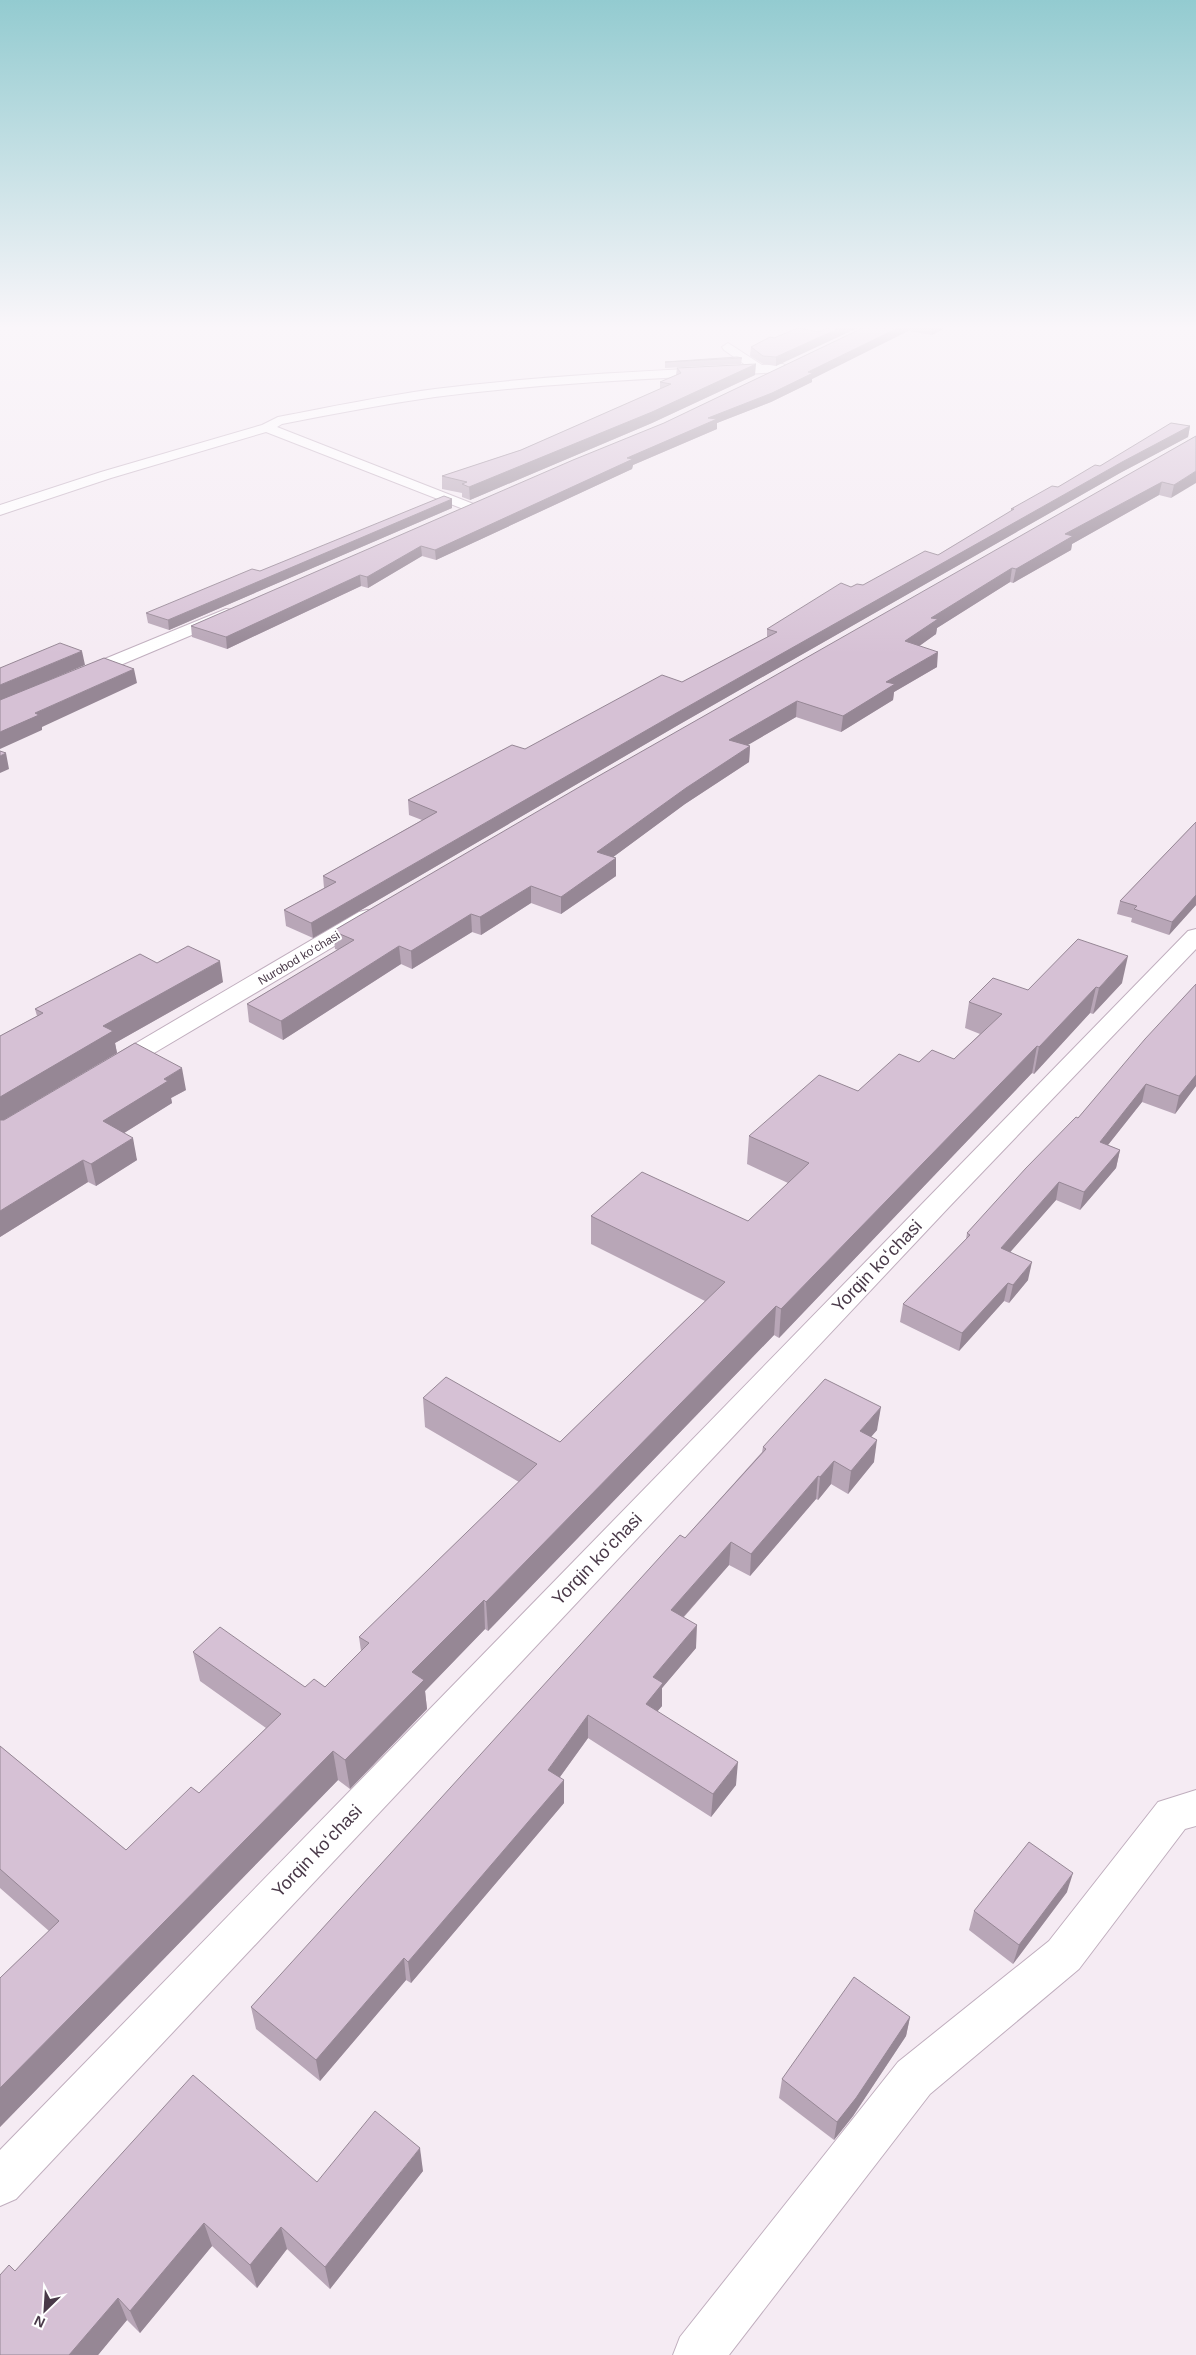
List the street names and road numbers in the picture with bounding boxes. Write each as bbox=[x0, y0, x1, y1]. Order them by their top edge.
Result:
street label: Nurobod koʻchasi bbox=[256, 928, 342, 988]
street label: Yorqin koʻchasi bbox=[828, 1216, 926, 1316]
street label: Yorqin koʻchasi bbox=[548, 1509, 646, 1609]
street label: Yorqin koʻchasi bbox=[268, 1801, 366, 1901]

